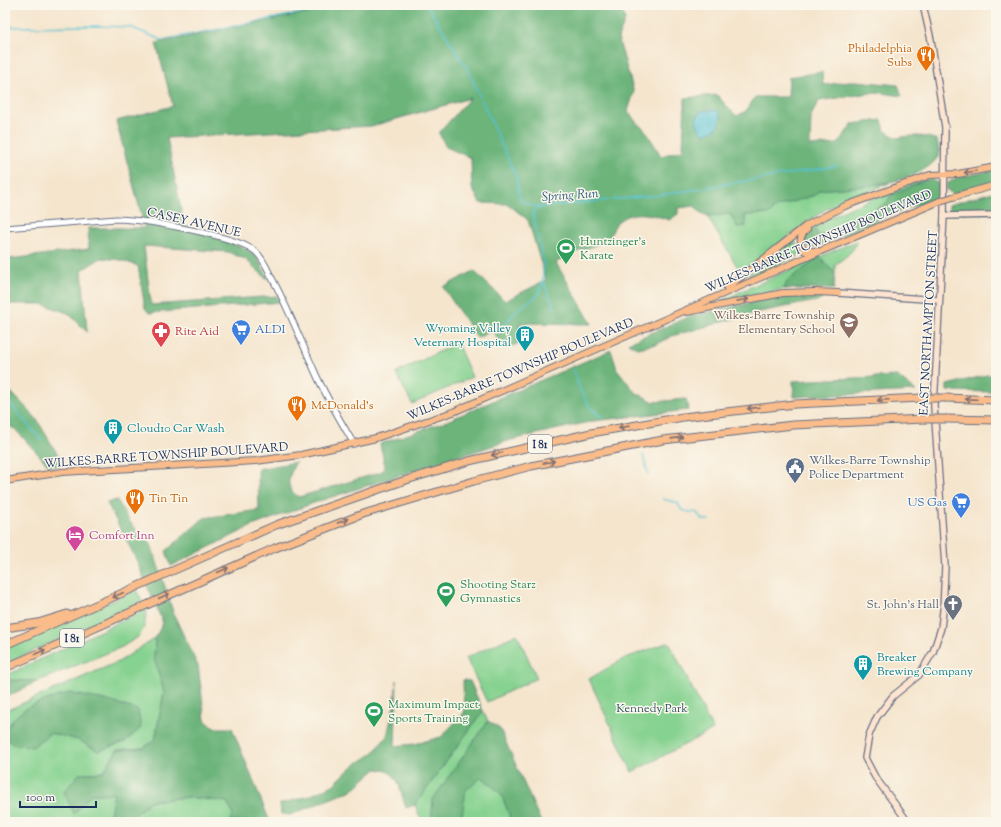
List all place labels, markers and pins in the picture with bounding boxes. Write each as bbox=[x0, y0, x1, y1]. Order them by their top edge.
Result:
place label: Philadelphia Subs bbox=[848, 40, 912, 72]
restaurant icon: Philadelphia Subs bbox=[915, 44, 937, 72]
place label: Huntzinger's Karate bbox=[580, 233, 646, 265]
sports icon: Huntzinger's Karate bbox=[555, 237, 577, 265]
place label: Wilkes-Barre Township Elementary School bbox=[713, 307, 836, 339]
school or university icon: Wilkes-Barre Township Elementary School bbox=[838, 311, 860, 339]
supermarket icon: ALDI bbox=[230, 318, 252, 346]
pharmacy icon: Rite Aid bbox=[150, 320, 172, 348]
place label: Wyoming Valley Veternary Hospital bbox=[414, 320, 512, 352]
place label: ALDI bbox=[255, 321, 285, 339]
place label: Rite Aid bbox=[175, 323, 219, 341]
building icon: Wyoming Valley Veternary Hospital bbox=[514, 324, 536, 352]
restaurant icon: McDonald's bbox=[286, 394, 308, 422]
place label: McDonald's bbox=[311, 397, 374, 415]
building icon: Cloud10 Car Wash bbox=[102, 417, 124, 445]
place label: Cloud10 Car Wash bbox=[127, 420, 225, 438]
place label: Wilkes-Barre Township Police Department bbox=[809, 452, 931, 484]
public building icon: Wilkes-Barre Township Police Department bbox=[784, 456, 806, 484]
restaurant icon: Tin Tin bbox=[124, 487, 146, 515]
place label: Tin Tin bbox=[149, 490, 188, 508]
supermarket icon: US Gas bbox=[950, 491, 972, 519]
place label: US Gas bbox=[907, 494, 947, 512]
hotel icon: Comfort Inn bbox=[64, 524, 86, 552]
place label: Comfort Inn bbox=[89, 527, 155, 545]
place label: Shooting Starz Gymnastics bbox=[460, 576, 536, 608]
sports icon: Shooting Starz Gymnastics bbox=[435, 580, 457, 608]
church icon: St. John's Hall bbox=[942, 593, 964, 621]
place label: St. John's Hall bbox=[867, 596, 940, 614]
place label: Breaker Brewing Company bbox=[877, 649, 973, 681]
building icon: Breaker Brewing Company bbox=[852, 653, 874, 681]
place label: Maximum Impact Sports Training bbox=[388, 696, 479, 728]
sports icon: Maximum Impact Sports Training bbox=[363, 700, 385, 728]

